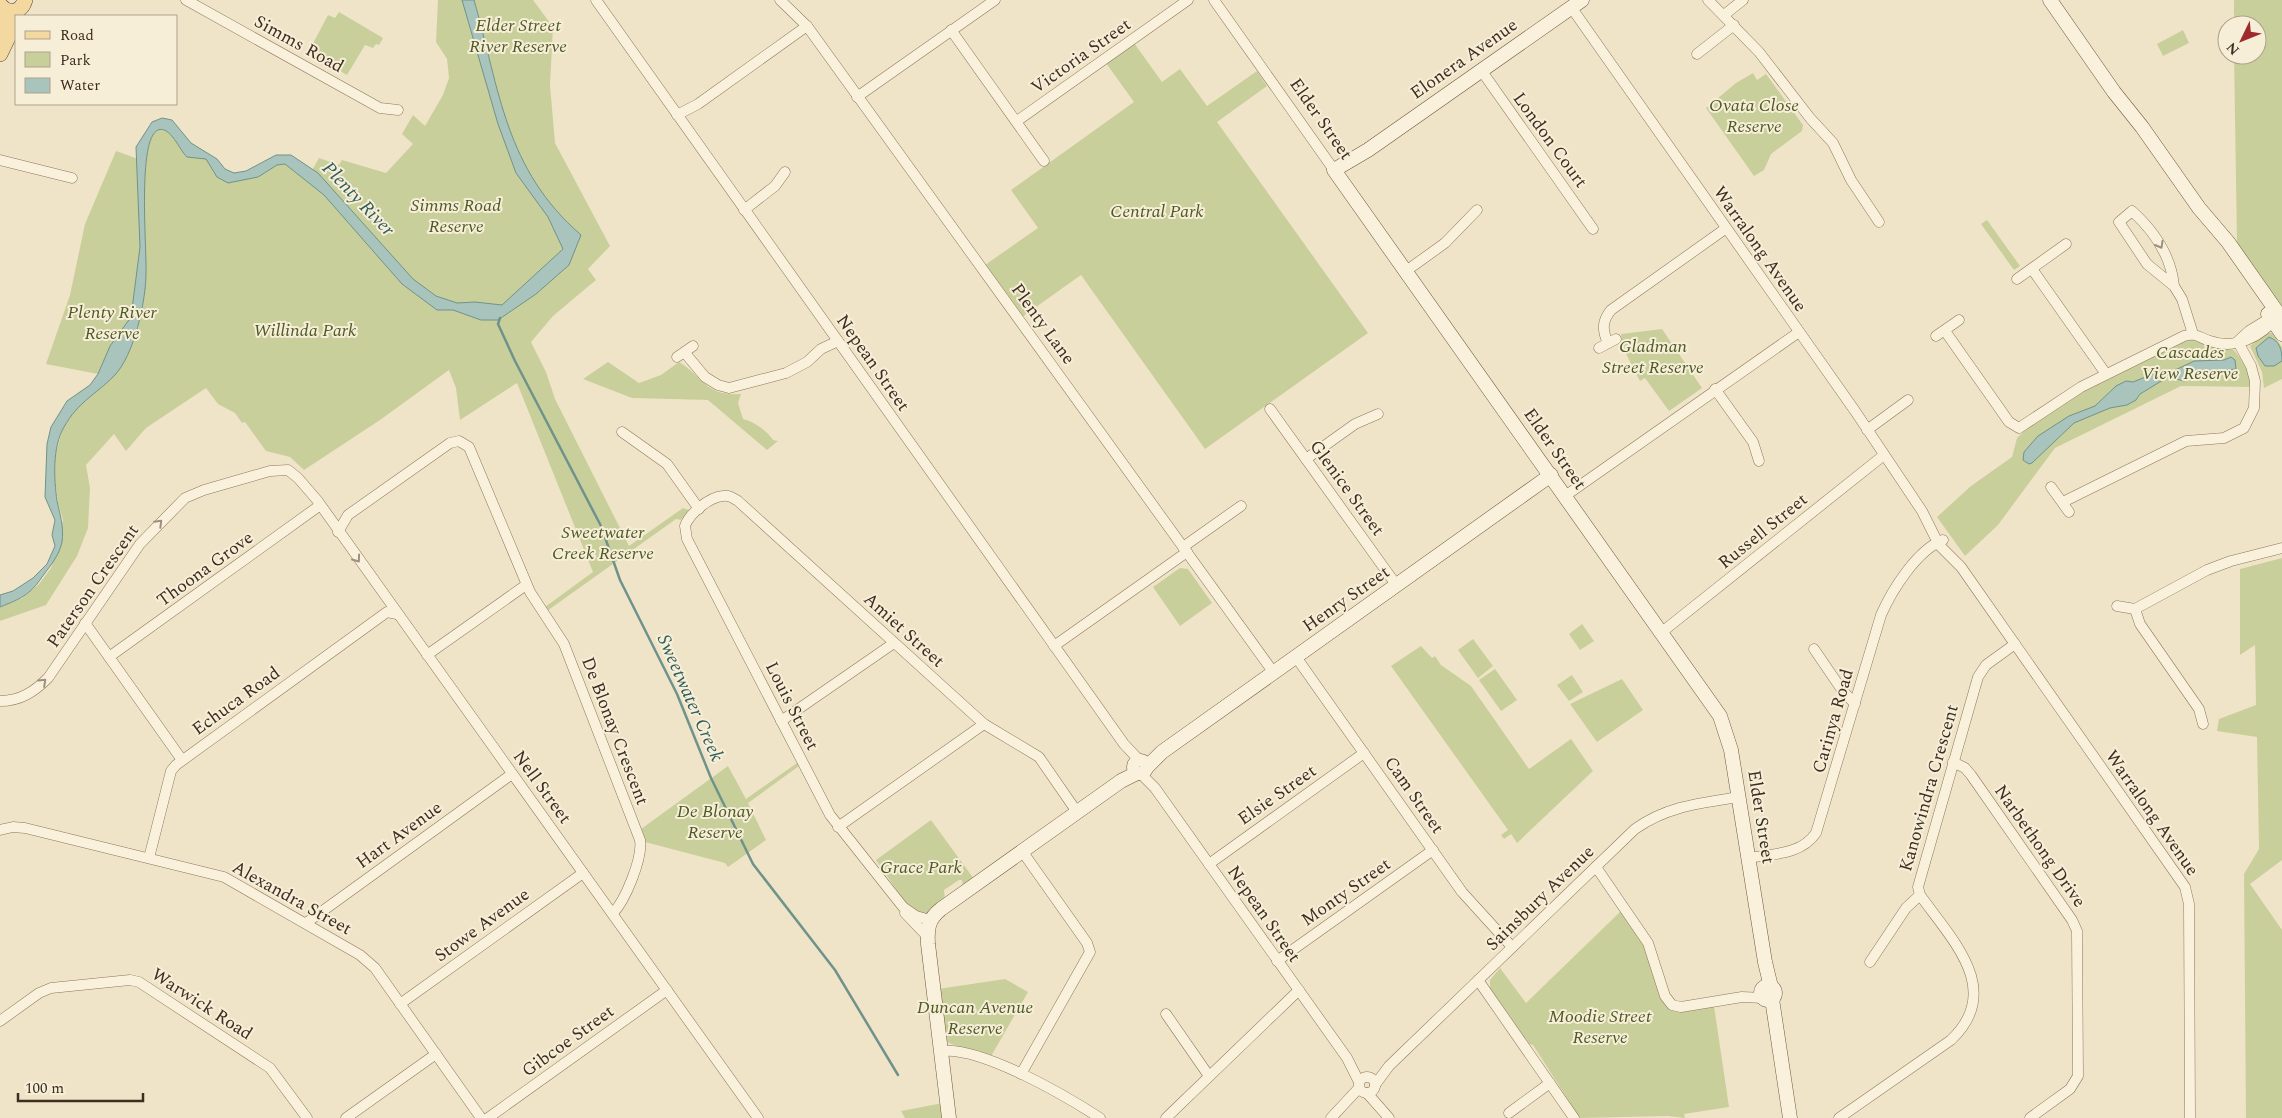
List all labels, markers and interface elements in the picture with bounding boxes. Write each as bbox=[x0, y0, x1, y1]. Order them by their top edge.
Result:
street label: Simms Road bbox=[249, 8, 349, 80]
street label: Victoria Street bbox=[1025, 11, 1137, 101]
park label: Elder Street River Reserve bbox=[469, 12, 567, 60]
street label: Elonera Avenue bbox=[1405, 12, 1523, 106]
legend bbox=[15, 15, 178, 105]
north arrow bbox=[2217, 15, 2267, 65]
text: Road bbox=[60, 24, 94, 47]
text: N bbox=[2221, 37, 2244, 60]
text: Park bbox=[60, 49, 91, 72]
street label: Elder Street bbox=[1283, 72, 1359, 166]
text: Water bbox=[60, 74, 100, 97]
street label: London Court bbox=[1506, 86, 1594, 194]
park label: Ovata Close Reserve bbox=[1709, 92, 1799, 140]
water label: Plenty River bbox=[315, 155, 402, 243]
street label: Warralong Avenue bbox=[1706, 180, 1814, 318]
park label: Simms Road Reserve bbox=[411, 192, 501, 240]
park label: Central Park bbox=[1110, 198, 1204, 225]
one-way arrow bbox=[2154, 239, 2164, 248]
street label: Plenty Lane bbox=[1004, 278, 1082, 370]
park label: Plenty River Reserve bbox=[67, 299, 158, 347]
street label: Nepean Street bbox=[829, 309, 917, 417]
park label: Willinda Park bbox=[254, 317, 357, 344]
park label: Gladman Street Reserve bbox=[1602, 333, 1704, 381]
park label: Cascades View Reserve bbox=[2142, 339, 2238, 387]
street label: Elder Street bbox=[1517, 402, 1593, 496]
street label: Glenice Street bbox=[1303, 434, 1391, 542]
street label: Russell Street bbox=[1712, 486, 1814, 576]
street label: Paterson Crescent bbox=[40, 519, 146, 653]
park label: Sweetwater Creek Reserve bbox=[552, 519, 654, 567]
one-way arrow bbox=[153, 520, 162, 529]
street label: Thoona Grove bbox=[151, 525, 259, 613]
one-way arrow bbox=[352, 553, 360, 562]
street label: Henry Street bbox=[1297, 559, 1395, 639]
street label: Amiet Street bbox=[857, 586, 951, 674]
water label: Sweetwater Creek bbox=[649, 630, 731, 767]
street label: De Blonay Crescent bbox=[574, 653, 656, 809]
street label: Louis Street bbox=[758, 657, 826, 755]
street label: Echuca Road bbox=[186, 660, 286, 742]
street label: Carinya Road bbox=[1805, 666, 1861, 776]
one-way arrow bbox=[37, 679, 46, 688]
street label: Kanowindra Crescent bbox=[1892, 701, 1966, 875]
street label: Warralong Avenue bbox=[2098, 744, 2206, 882]
street label: Nell Street bbox=[506, 745, 578, 829]
street label: Cam Street bbox=[1377, 751, 1451, 839]
street label: Elsie Street bbox=[1232, 758, 1322, 832]
street label: Elder Street bbox=[1740, 768, 1782, 866]
street label: Narbethong Drive bbox=[1988, 779, 2092, 913]
street label: Hart Avenue bbox=[350, 794, 448, 876]
park label: De Blonay Reserve bbox=[677, 798, 753, 846]
street label: Sainsbury Avenue bbox=[1479, 839, 1601, 957]
street label: Monty Street bbox=[1296, 851, 1396, 933]
street label: Alexandra Street bbox=[227, 854, 357, 942]
park label: Grace Park bbox=[880, 854, 963, 881]
street label: Nepean Street bbox=[1220, 860, 1308, 968]
street label: Stowe Avenue bbox=[429, 881, 535, 969]
street label: Warwick Road bbox=[146, 961, 258, 1047]
park label: Duncan Avenue Reserve bbox=[917, 994, 1033, 1042]
street label: Gibcoe Street bbox=[516, 998, 620, 1084]
park label: Moodie Street Reserve bbox=[1549, 1003, 1652, 1051]
scale bar bbox=[18, 1070, 142, 1102]
text: 100 m bbox=[25, 1077, 64, 1100]

